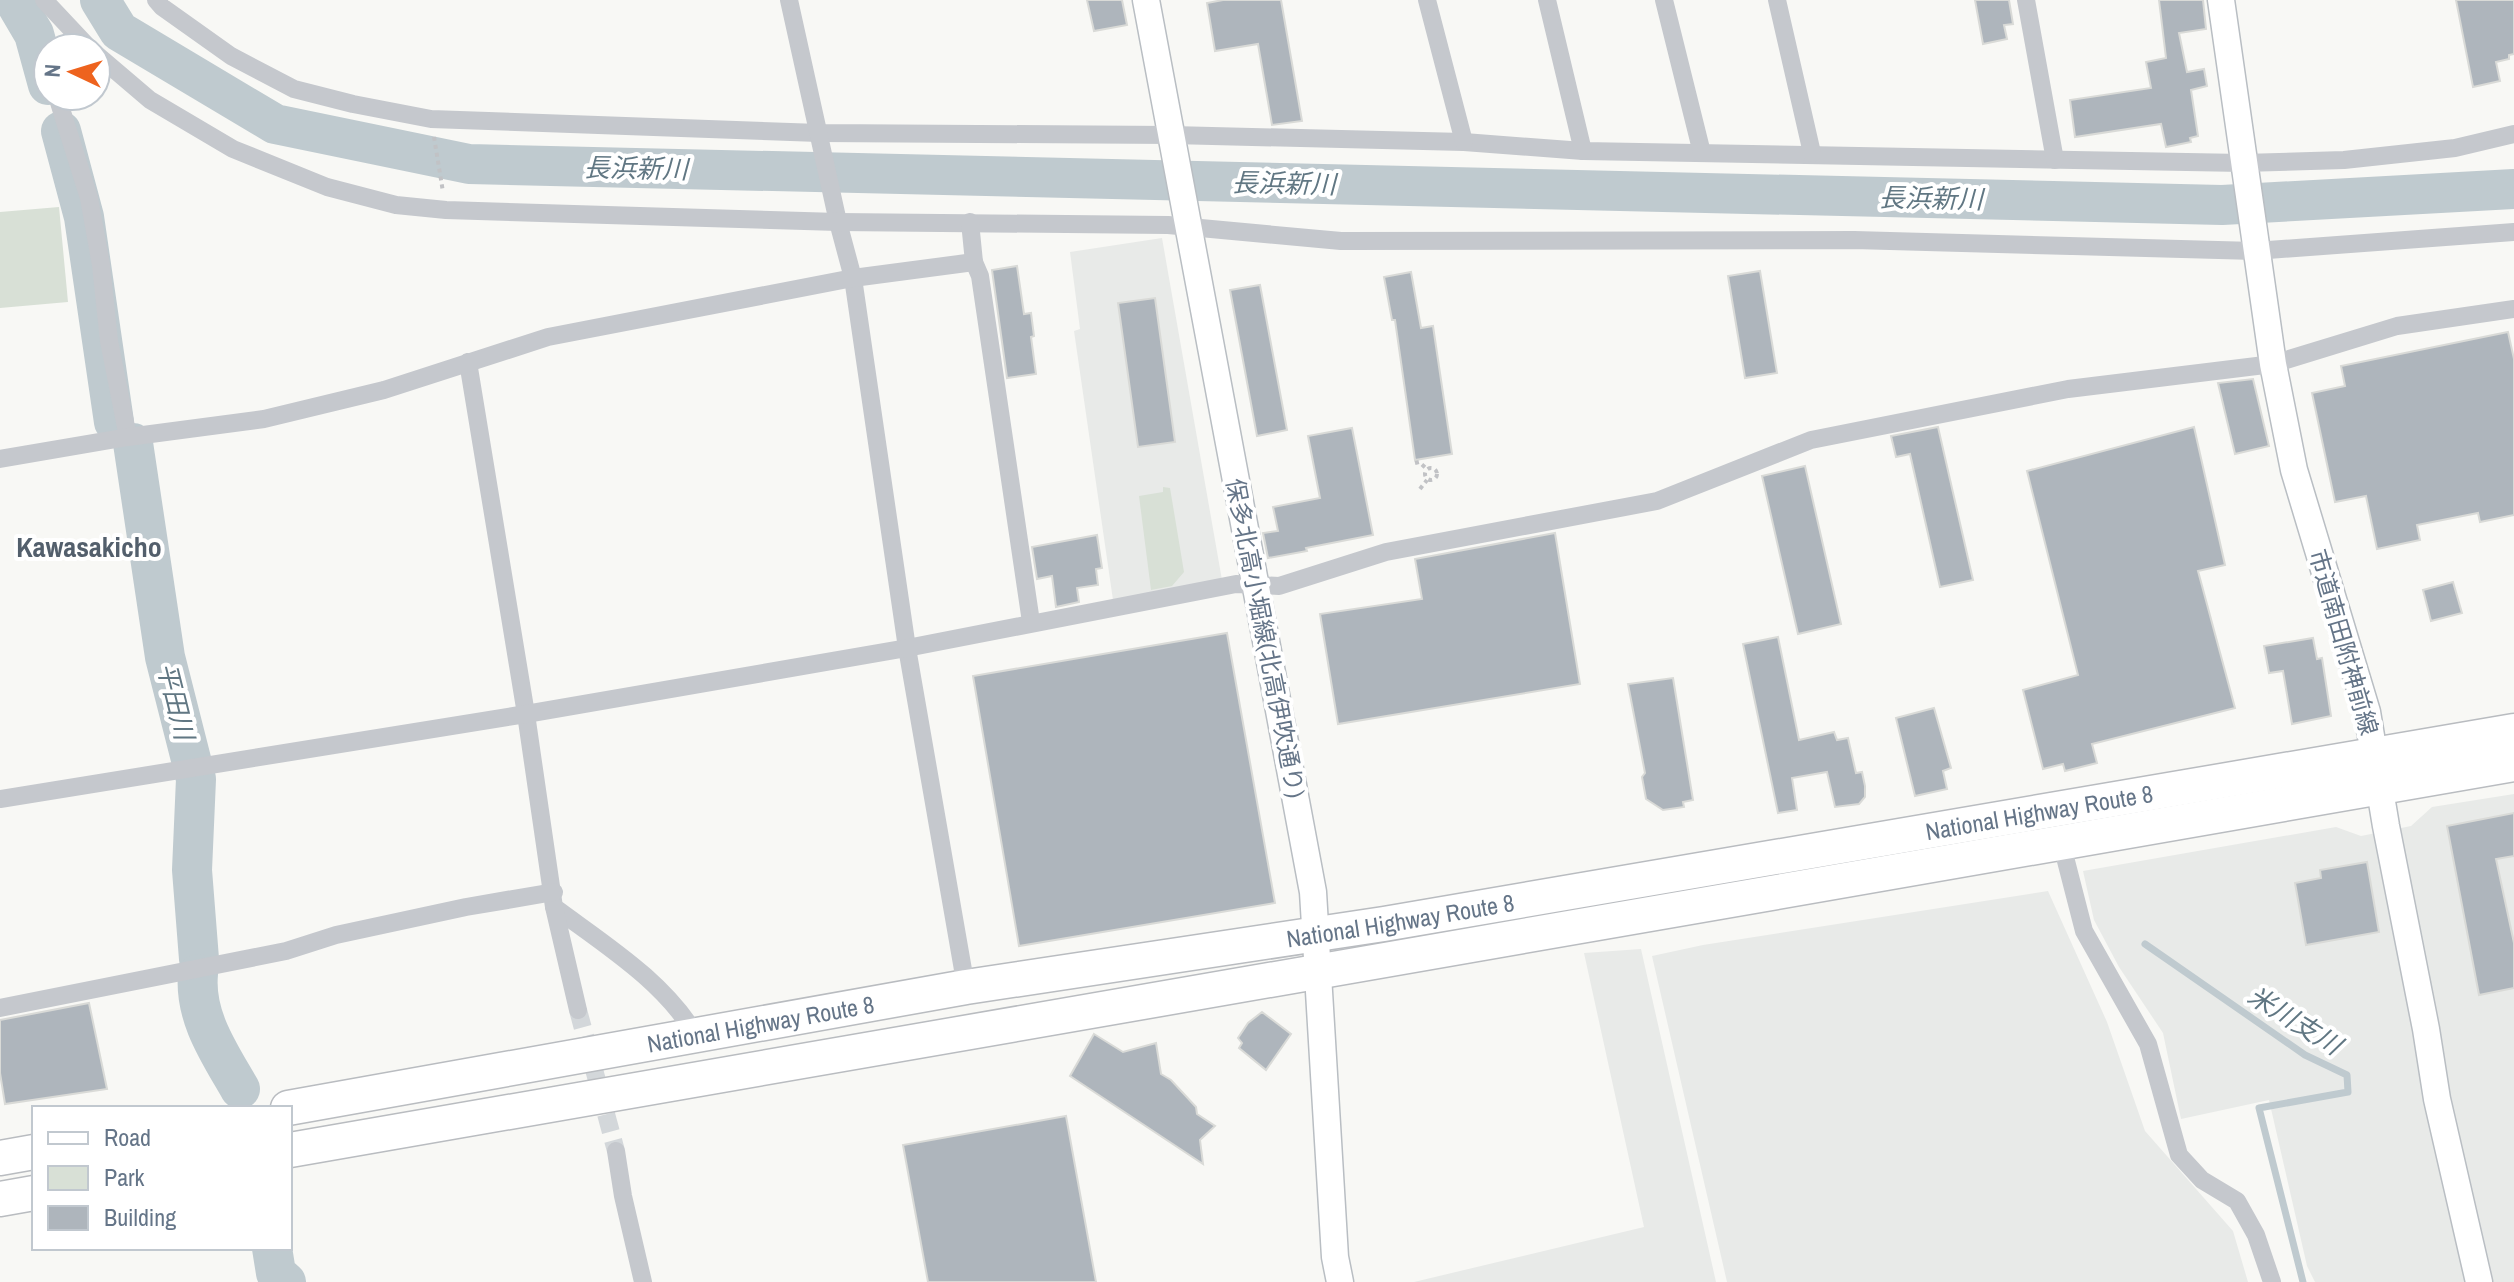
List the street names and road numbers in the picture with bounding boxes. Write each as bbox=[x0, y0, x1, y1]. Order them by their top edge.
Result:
street label: 保多北高小堀線(北高伊吹通り) bbox=[1219, 475, 1313, 801]
street label: 市道南田附神前線 bbox=[2302, 545, 2386, 739]
street label: National Highway Route 8 bbox=[1923, 777, 2155, 847]
street label: National Highway Route 8 bbox=[1284, 886, 1516, 954]
street label: National Highway Route 8 bbox=[645, 988, 877, 1060]

